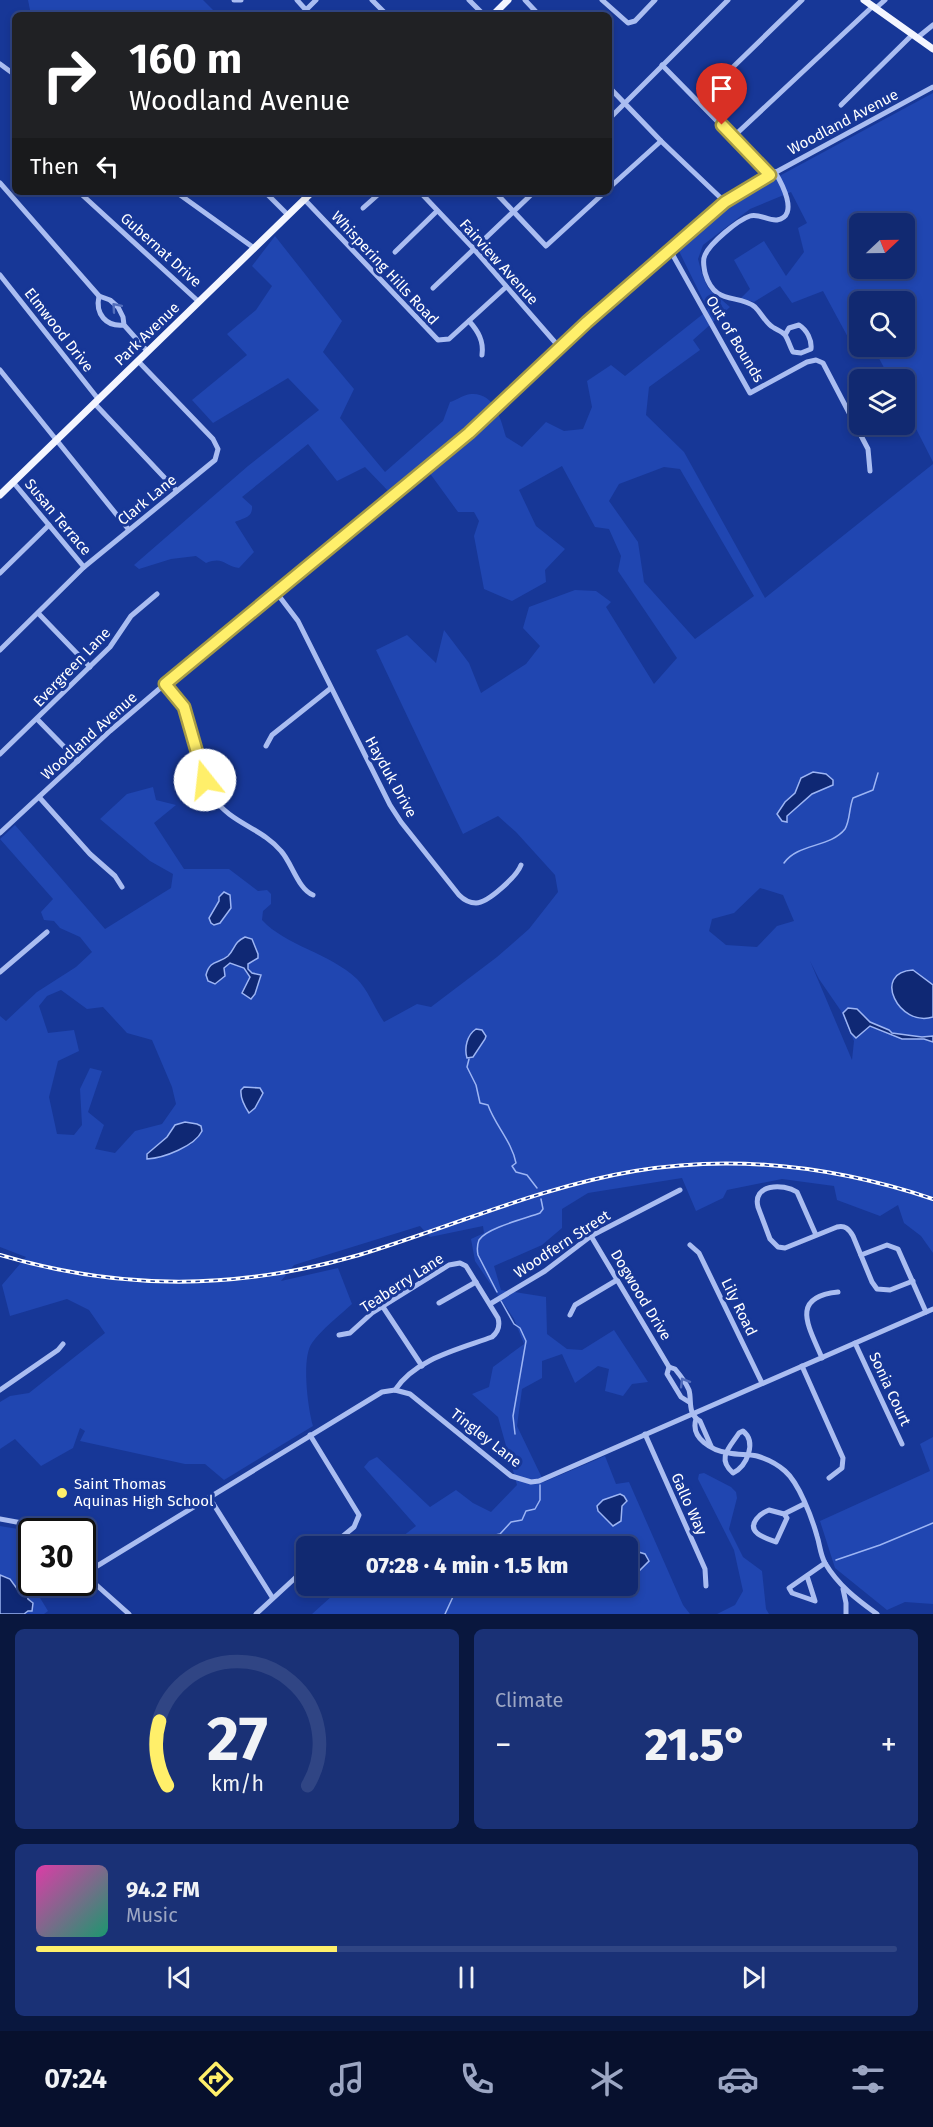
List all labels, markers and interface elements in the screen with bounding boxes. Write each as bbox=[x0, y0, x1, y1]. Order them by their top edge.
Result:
text: 160 m bbox=[129, 34, 242, 84]
icon: right bbox=[30, 36, 108, 114]
pin bbox=[696, 63, 747, 125]
icon: arrive bbox=[705, 72, 738, 105]
text: Woodland Avenue bbox=[129, 85, 350, 117]
street label: Woodland Avenue bbox=[785, 85, 901, 159]
icon: left bbox=[91, 150, 124, 183]
text: Then bbox=[30, 153, 79, 180]
street label: Whispering Hills Road bbox=[328, 207, 442, 329]
street label: Gubernat Drive bbox=[117, 209, 205, 291]
north arrow bbox=[849, 213, 915, 279]
map controls bbox=[849, 213, 915, 435]
street label: Fairview Avenue bbox=[456, 215, 542, 309]
street label: Elmwood Drive bbox=[21, 284, 97, 376]
button: search bbox=[849, 291, 915, 357]
street label: Out of Bounds bbox=[702, 293, 768, 385]
street label: Park Avenue bbox=[111, 299, 183, 369]
one-way arrow bbox=[112, 303, 123, 314]
button: layers bbox=[849, 369, 915, 435]
street label: Clark Lane bbox=[114, 471, 180, 529]
street label: Susan Terrace bbox=[21, 475, 95, 559]
street label: Evergreen Lane bbox=[30, 624, 114, 710]
street label: Woodland Avenue bbox=[37, 688, 141, 784]
street label: Hayduk Drive bbox=[361, 733, 421, 821]
position arrow bbox=[173, 748, 237, 812]
street label: Woodfern Street bbox=[511, 1206, 614, 1282]
street label: Dogwood Drive bbox=[607, 1246, 675, 1344]
street label: Teaberry Lane bbox=[357, 1249, 447, 1317]
street label: Lily Road bbox=[717, 1275, 761, 1339]
street label: Sonia Court bbox=[865, 1349, 915, 1429]
one-way arrow bbox=[679, 1378, 691, 1388]
street label: Tingley Lane bbox=[447, 1405, 525, 1471]
street label: Gallo Way bbox=[667, 1470, 711, 1538]
place label: Saint Thomas Aquinas High School bbox=[74, 1475, 214, 1510]
marker: Saint Thomas Aquinas High School bbox=[55, 1486, 69, 1500]
speed limit sign: 30 bbox=[18, 1518, 96, 1596]
text: 07:28 · 4 min · 1.5 km bbox=[366, 1552, 568, 1579]
text: Climate bbox=[495, 1688, 563, 1712]
text: 27 bbox=[207, 1702, 267, 1777]
text: 21.5° bbox=[645, 1718, 747, 1772]
text: − bbox=[495, 1725, 512, 1765]
text: + bbox=[881, 1725, 897, 1765]
text: km/h bbox=[210, 1771, 264, 1797]
text: 94.2 FM bbox=[126, 1876, 200, 1903]
text: Music bbox=[126, 1903, 178, 1927]
icon: previous bbox=[163, 1961, 196, 1994]
icon: pause bbox=[450, 1961, 483, 1994]
icon: next bbox=[737, 1961, 770, 1994]
icon: directions bbox=[195, 2058, 237, 2100]
icon: music bbox=[326, 2058, 368, 2100]
icon: phone bbox=[456, 2058, 498, 2100]
icon: climate bbox=[586, 2058, 628, 2100]
icon: car bbox=[717, 2058, 759, 2100]
icon: filters bbox=[847, 2058, 889, 2100]
text: 07:24 bbox=[44, 2063, 107, 2095]

